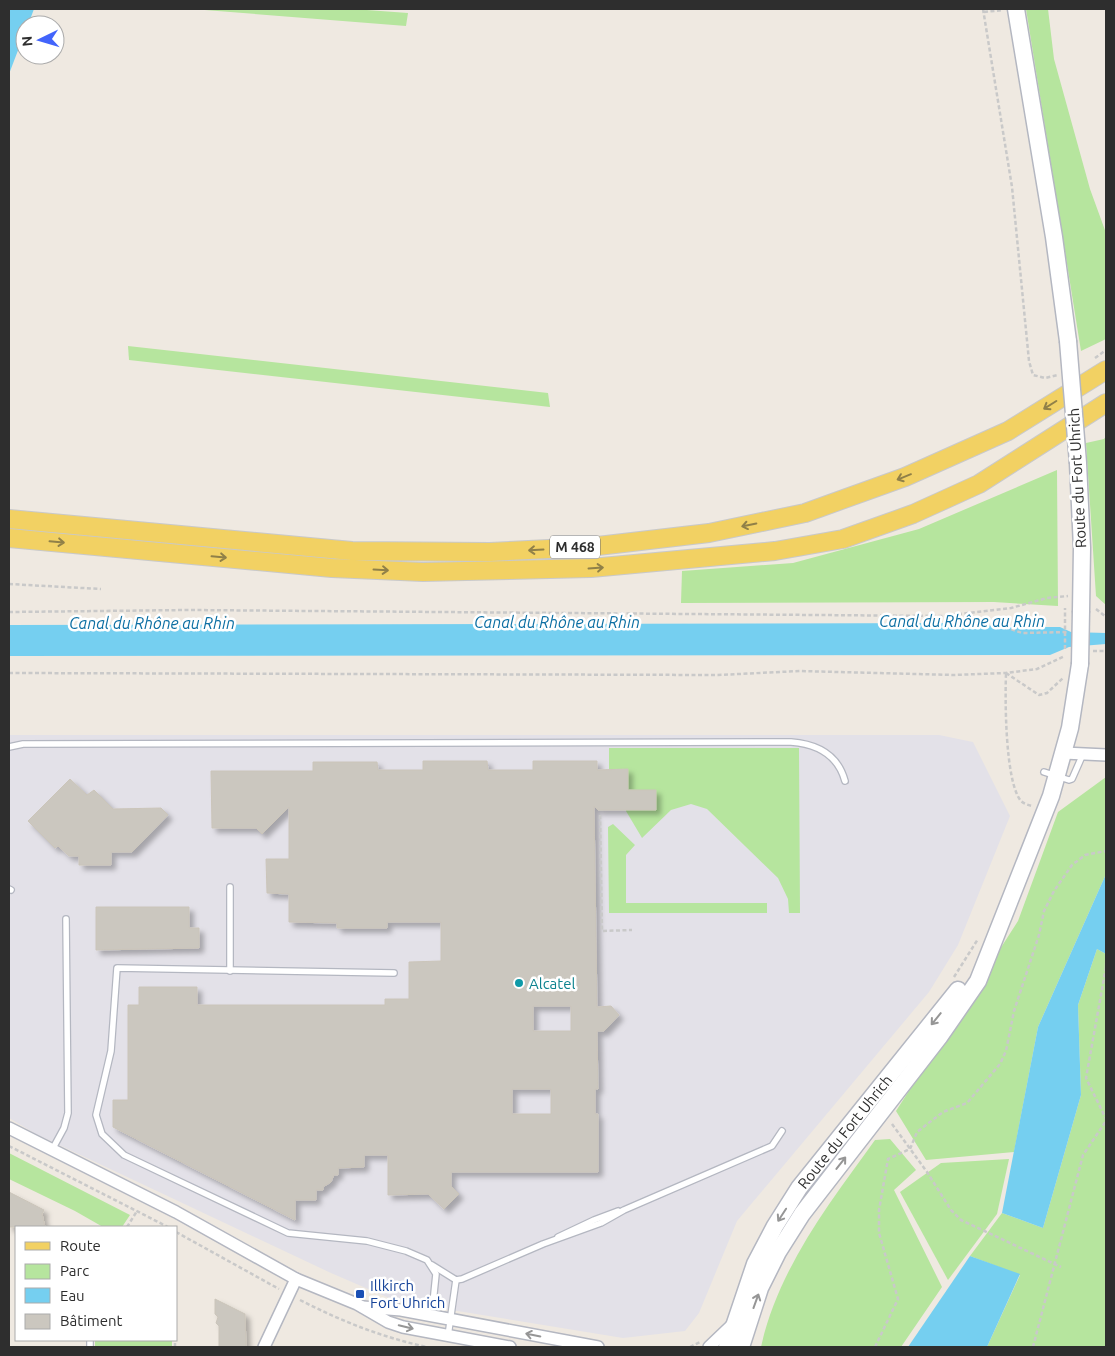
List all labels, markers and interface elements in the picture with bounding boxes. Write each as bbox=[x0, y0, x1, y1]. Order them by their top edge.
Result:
north arrow bbox=[15, 15, 65, 65]
text: N bbox=[19, 35, 35, 47]
one-way arrow bbox=[1043, 401, 1057, 411]
street label: Route du Fort Uhrich bbox=[1065, 407, 1089, 549]
one-way arrow bbox=[897, 473, 913, 482]
one-way arrow bbox=[742, 520, 758, 530]
road number: M 468 bbox=[550, 536, 600, 558]
one-way arrow bbox=[49, 537, 65, 547]
one-way arrow bbox=[528, 545, 544, 554]
one-way arrow bbox=[211, 552, 227, 562]
one-way arrow bbox=[588, 563, 604, 572]
one-way arrow bbox=[372, 565, 389, 575]
water label: Canal du Rhône au Rhin bbox=[879, 612, 1045, 630]
water label: Canal du Rhône au Rhin bbox=[474, 613, 640, 631]
water label: Canal du Rhône au Rhin bbox=[69, 614, 235, 632]
place label: Alcatel bbox=[529, 975, 575, 992]
marker: Alcatel bbox=[513, 977, 525, 989]
one-way arrow bbox=[931, 1012, 942, 1025]
street label: Route du Fort Uhrich bbox=[794, 1071, 895, 1192]
one-way arrow bbox=[835, 1157, 846, 1170]
one-way arrow bbox=[776, 1208, 786, 1222]
legend bbox=[15, 1226, 178, 1341]
text: Route bbox=[60, 1237, 101, 1254]
text: Parc bbox=[60, 1262, 89, 1279]
place label: Illkirch Fort Uhrich bbox=[370, 1277, 445, 1311]
text: Eau bbox=[60, 1287, 85, 1304]
marker: Illkirch Fort Uhrich bbox=[354, 1288, 366, 1300]
one-way arrow bbox=[751, 1293, 761, 1309]
text: Bâtiment bbox=[60, 1312, 123, 1329]
one-way arrow bbox=[398, 1323, 414, 1332]
one-way arrow bbox=[525, 1330, 541, 1339]

